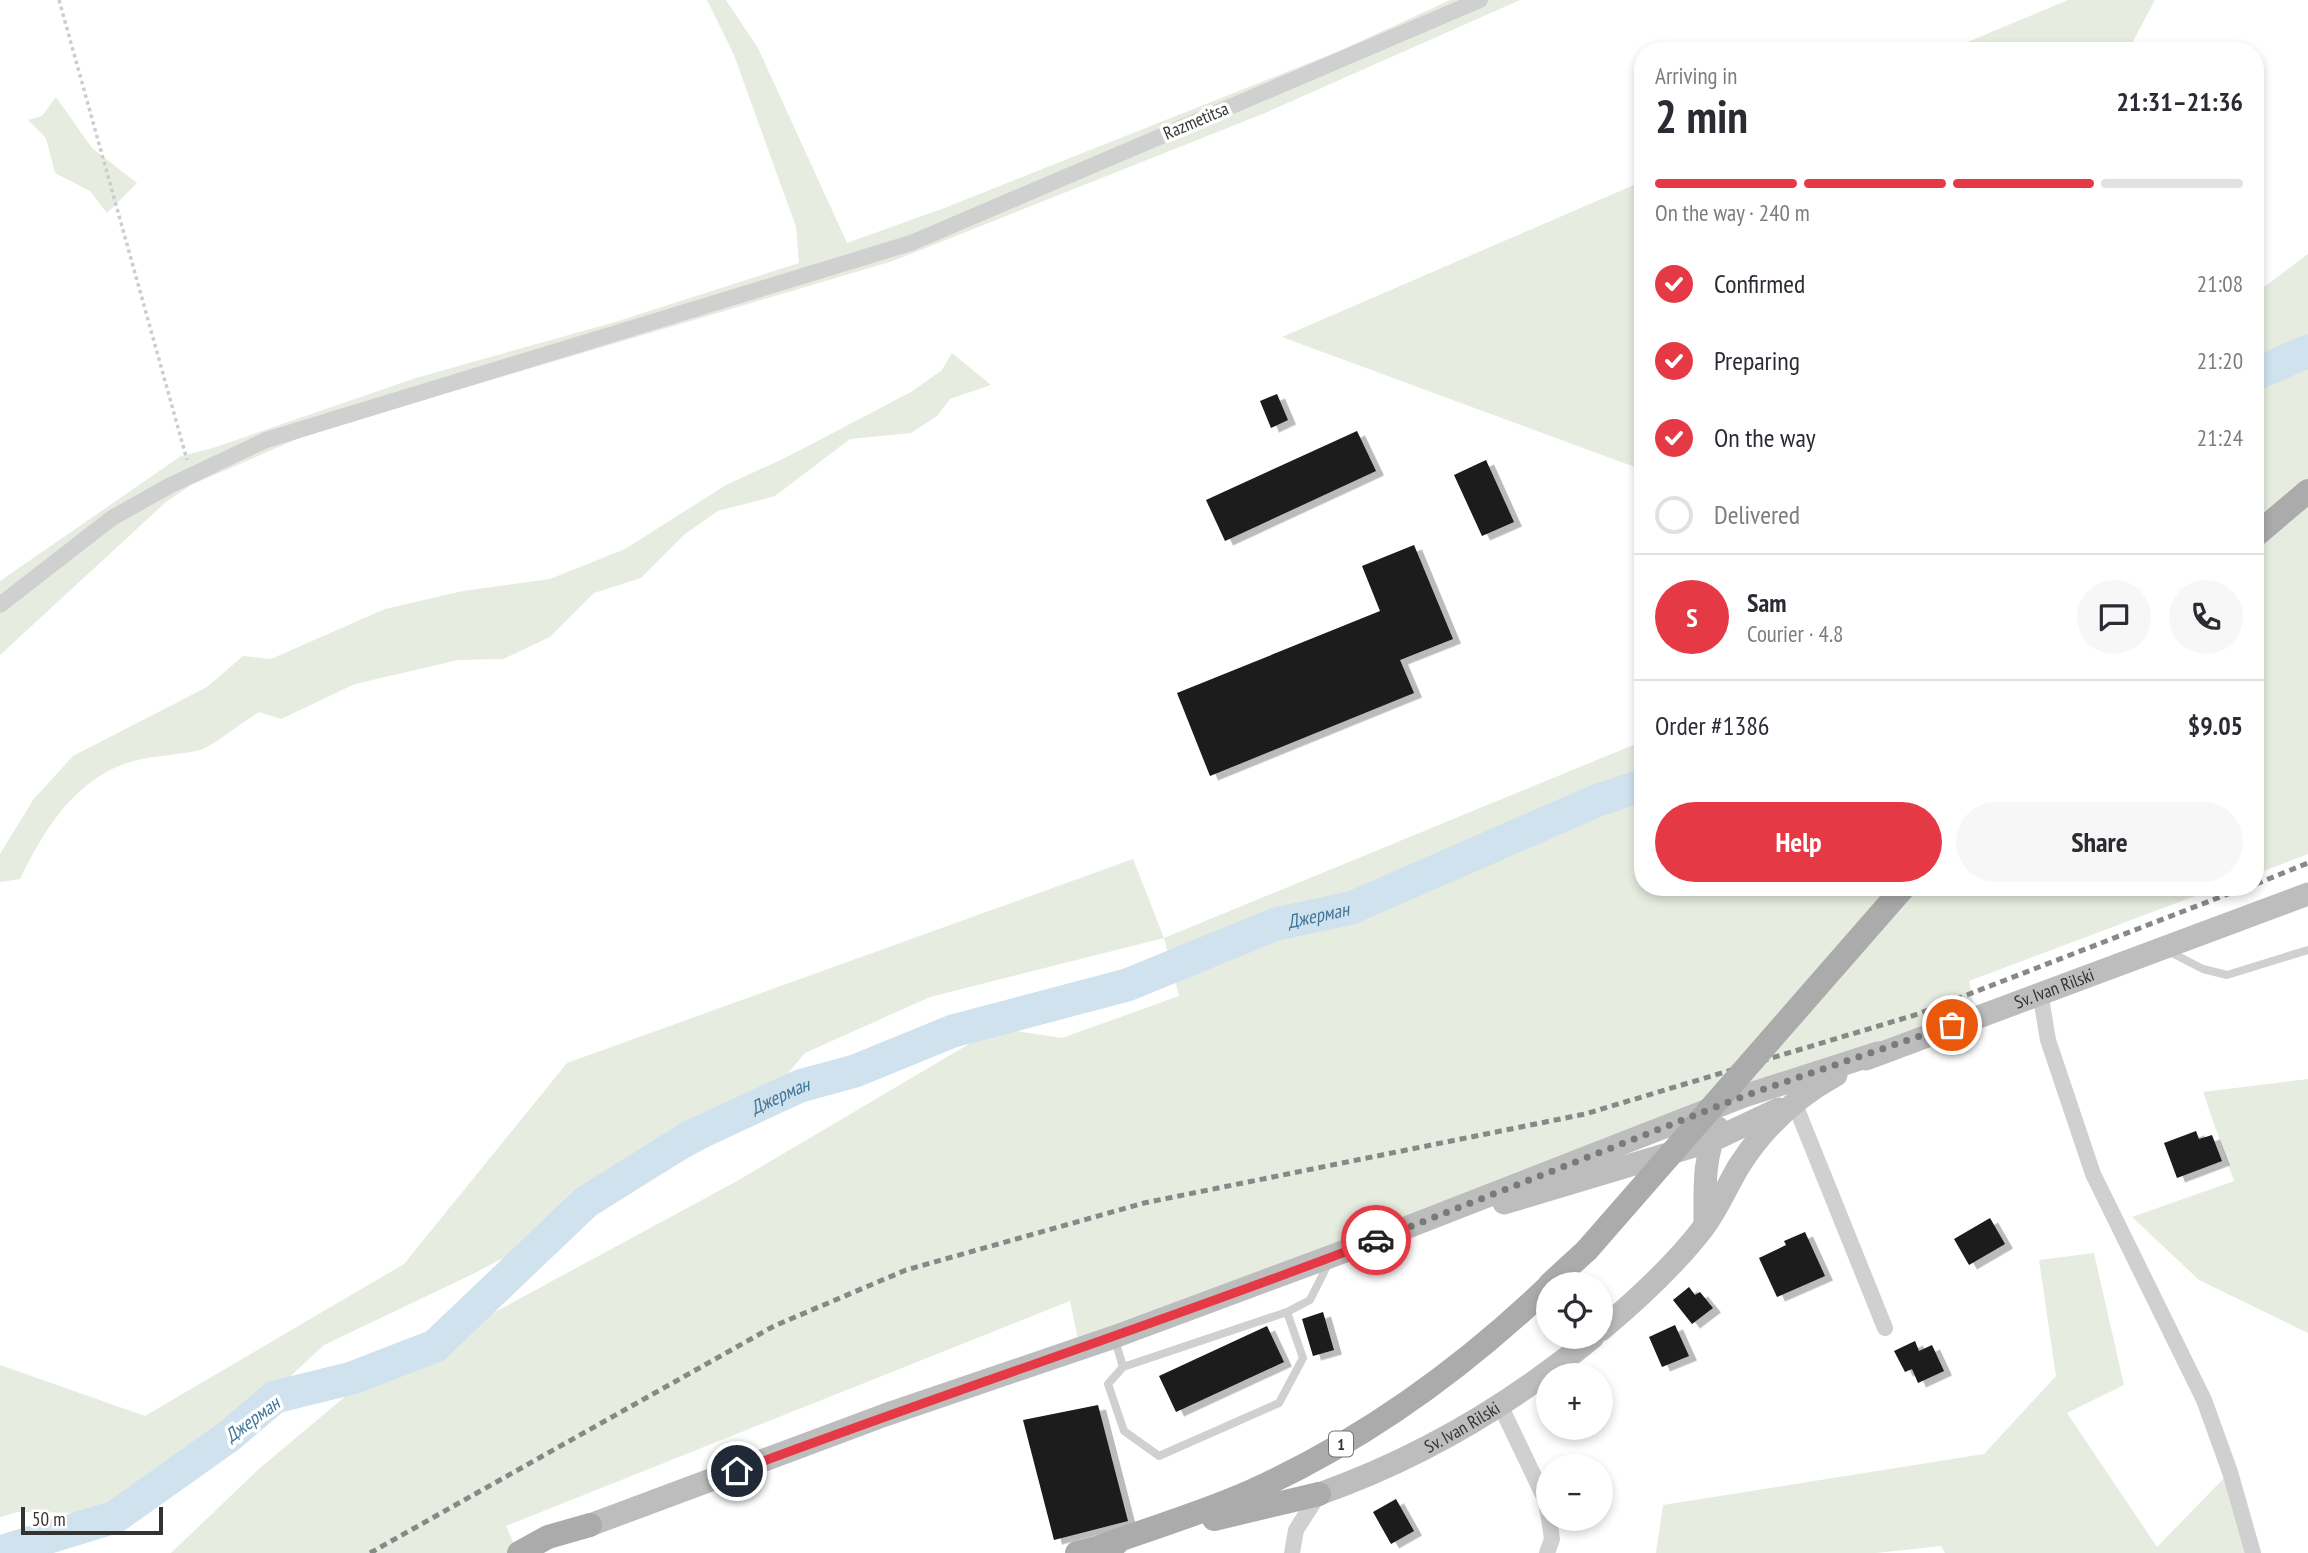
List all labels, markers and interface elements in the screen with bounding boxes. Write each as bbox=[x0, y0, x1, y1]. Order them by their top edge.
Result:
text: Arriving in bbox=[1655, 61, 1737, 90]
text: 21:31–21:36 bbox=[2116, 85, 2243, 118]
text: 2 min bbox=[1655, 86, 1748, 146]
street label: Razmetitsa bbox=[1160, 97, 1232, 145]
text: On the way · 240 m bbox=[1655, 198, 1810, 227]
icon: check bbox=[1655, 265, 1693, 303]
text: Confirmed bbox=[1714, 267, 1805, 300]
text: 21:08 bbox=[2197, 269, 2243, 298]
icon: check bbox=[1655, 342, 1693, 380]
text: Preparing bbox=[1714, 344, 1800, 377]
text: 21:20 bbox=[2197, 346, 2243, 375]
icon: check bbox=[1655, 419, 1693, 457]
text: On the way bbox=[1714, 421, 1816, 454]
text: 21:24 bbox=[2197, 423, 2243, 452]
text: Delivered bbox=[1714, 498, 1800, 531]
button: chat bbox=[2077, 580, 2151, 654]
button: phone bbox=[2169, 580, 2243, 654]
text: Sam bbox=[1747, 586, 1786, 619]
text: S bbox=[1686, 601, 1698, 634]
text: Courier · 4.8 bbox=[1747, 619, 1843, 648]
text: Order #1386 bbox=[1655, 709, 1770, 742]
text: $9.05 bbox=[2188, 709, 2243, 742]
button: Help bbox=[1655, 802, 1942, 882]
button: Share bbox=[1956, 802, 2243, 882]
water label: Джерман bbox=[1284, 896, 1353, 933]
street label: Sv. Ivan Rilski bbox=[2011, 963, 2097, 1014]
pin bbox=[1922, 995, 1982, 1055]
icon: bag bbox=[1933, 1006, 1971, 1044]
water label: Джерман bbox=[746, 1072, 814, 1120]
courier bbox=[1341, 1205, 1411, 1275]
icon: car bbox=[1357, 1221, 1395, 1259]
map controls bbox=[1536, 1272, 1613, 1531]
button: locate bbox=[1536, 1272, 1613, 1349]
button: + bbox=[1536, 1363, 1613, 1440]
water label: Джерман bbox=[219, 1390, 286, 1448]
street label: Sv. Ivan Rilski bbox=[1420, 1396, 1504, 1458]
road number: 1 bbox=[1329, 1432, 1353, 1456]
pin bbox=[707, 1441, 767, 1501]
icon: home bbox=[718, 1452, 756, 1490]
button: − bbox=[1536, 1454, 1613, 1531]
scale bar bbox=[21, 1504, 163, 1536]
text: 50 m bbox=[32, 1507, 66, 1531]

